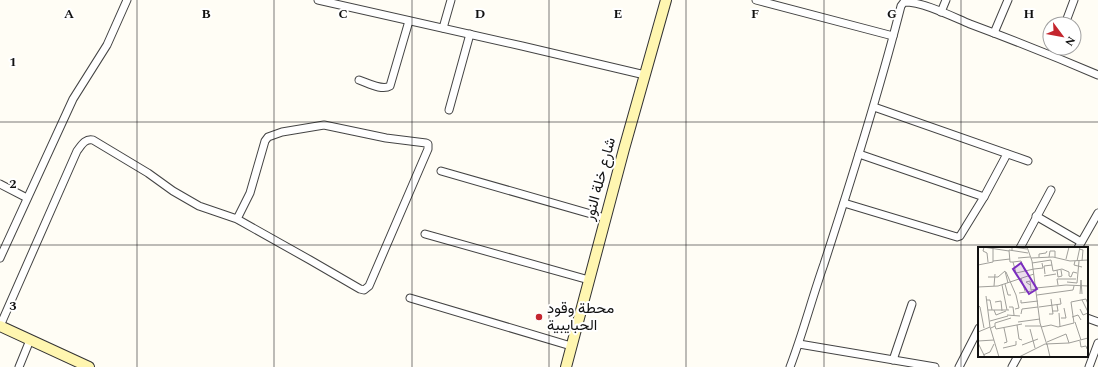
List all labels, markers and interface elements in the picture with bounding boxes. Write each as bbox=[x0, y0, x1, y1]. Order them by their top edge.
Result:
text: A bbox=[64, 4, 74, 24]
text: B bbox=[201, 4, 211, 24]
text: C bbox=[338, 4, 348, 24]
text: D bbox=[475, 4, 485, 24]
text: E bbox=[614, 4, 623, 24]
text: F bbox=[751, 4, 759, 24]
text: G bbox=[887, 4, 897, 24]
text: H bbox=[1024, 4, 1035, 24]
north arrow bbox=[1042, 16, 1082, 56]
text: N bbox=[1060, 33, 1080, 49]
text: 1 bbox=[9, 52, 17, 72]
street label: شارع خلة النور bbox=[578, 135, 622, 224]
text: 2 bbox=[9, 174, 17, 194]
inset map bbox=[978, 247, 1088, 357]
text: 3 bbox=[9, 296, 17, 316]
place label: محطة وقود الحبايبية bbox=[547, 297, 614, 337]
marker: محطة وقود الحبايبية bbox=[534, 312, 544, 322]

